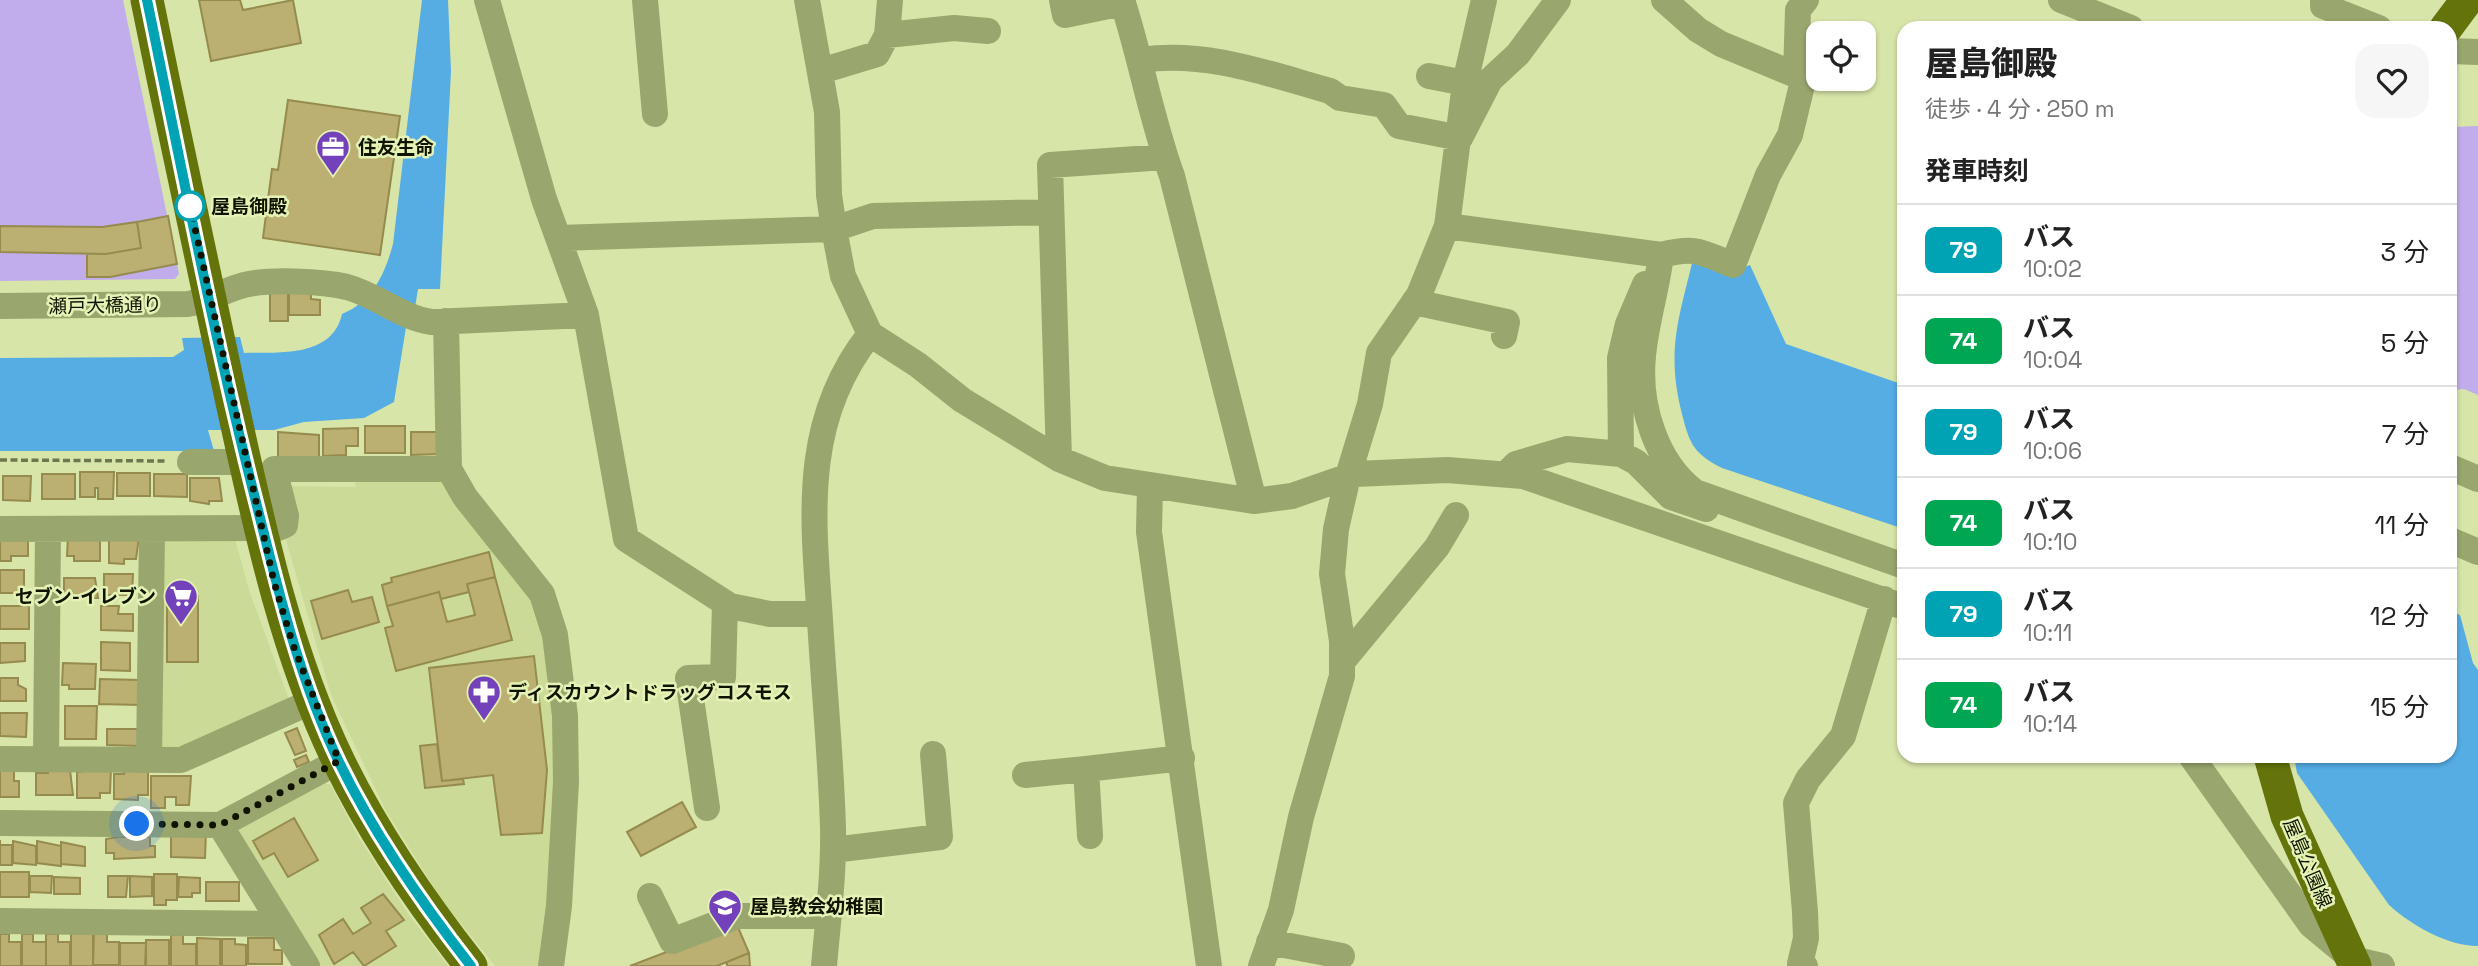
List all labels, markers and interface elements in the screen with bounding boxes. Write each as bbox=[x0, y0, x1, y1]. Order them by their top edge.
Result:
map controls bbox=[1806, 21, 1876, 91]
button: locate bbox=[1806, 21, 1876, 91]
text: 屋島御殿 bbox=[1925, 43, 2057, 85]
button: heart bbox=[2355, 44, 2429, 118]
text: 徒歩 · 4 分 · 250 m bbox=[1925, 94, 2115, 124]
office icon: 住友生命 bbox=[314, 128, 352, 177]
place label: 住友生命 bbox=[358, 135, 434, 160]
text: 発車時刻 bbox=[1925, 154, 2029, 188]
marker: 屋島御殿 bbox=[175, 191, 205, 221]
place label: 屋島御殿 bbox=[211, 194, 287, 219]
text: バス bbox=[2023, 220, 2075, 254]
text: 79 bbox=[1949, 234, 1978, 265]
text: 3 分 bbox=[2381, 235, 2429, 269]
text: 10:02 bbox=[2023, 254, 2082, 284]
street label: 瀬戸大橋通り bbox=[48, 292, 162, 319]
text: バス bbox=[2023, 311, 2075, 345]
text: 74 bbox=[1950, 325, 1977, 356]
text: 5 分 bbox=[2381, 326, 2429, 360]
text: 10:04 bbox=[2023, 345, 2082, 375]
text: バス bbox=[2023, 402, 2075, 436]
text: 79 bbox=[1949, 416, 1978, 447]
text: 7 分 bbox=[2382, 417, 2429, 451]
text: 10:06 bbox=[2023, 436, 2082, 466]
text: バス bbox=[2023, 493, 2075, 527]
text: 74 bbox=[1950, 507, 1977, 538]
text: 11 分 bbox=[2375, 508, 2429, 542]
text: 10:10 bbox=[2023, 527, 2078, 557]
supermarket icon: セブン-イレブン bbox=[162, 577, 200, 626]
place label: セブン-イレブン bbox=[15, 584, 156, 609]
text: バス bbox=[2023, 584, 2075, 618]
text: 79 bbox=[1949, 598, 1978, 629]
text: 12 分 bbox=[2370, 599, 2429, 633]
text: 10:11 bbox=[2023, 618, 2072, 648]
pharmacy icon: ディスカウントドラッグコスモス bbox=[465, 673, 503, 722]
text: バス bbox=[2023, 675, 2075, 709]
place label: ディスカウントドラッグコスモス bbox=[508, 680, 792, 705]
text: 74 bbox=[1950, 689, 1977, 720]
text: 15 分 bbox=[2370, 690, 2429, 724]
text: 10:14 bbox=[2023, 709, 2077, 739]
your location bbox=[119, 806, 154, 841]
street label: 屋島公園線 bbox=[2277, 815, 2338, 912]
school or university icon: 屋島教会幼稚園 bbox=[706, 887, 744, 936]
place label: 屋島教会幼稚園 bbox=[750, 894, 883, 919]

